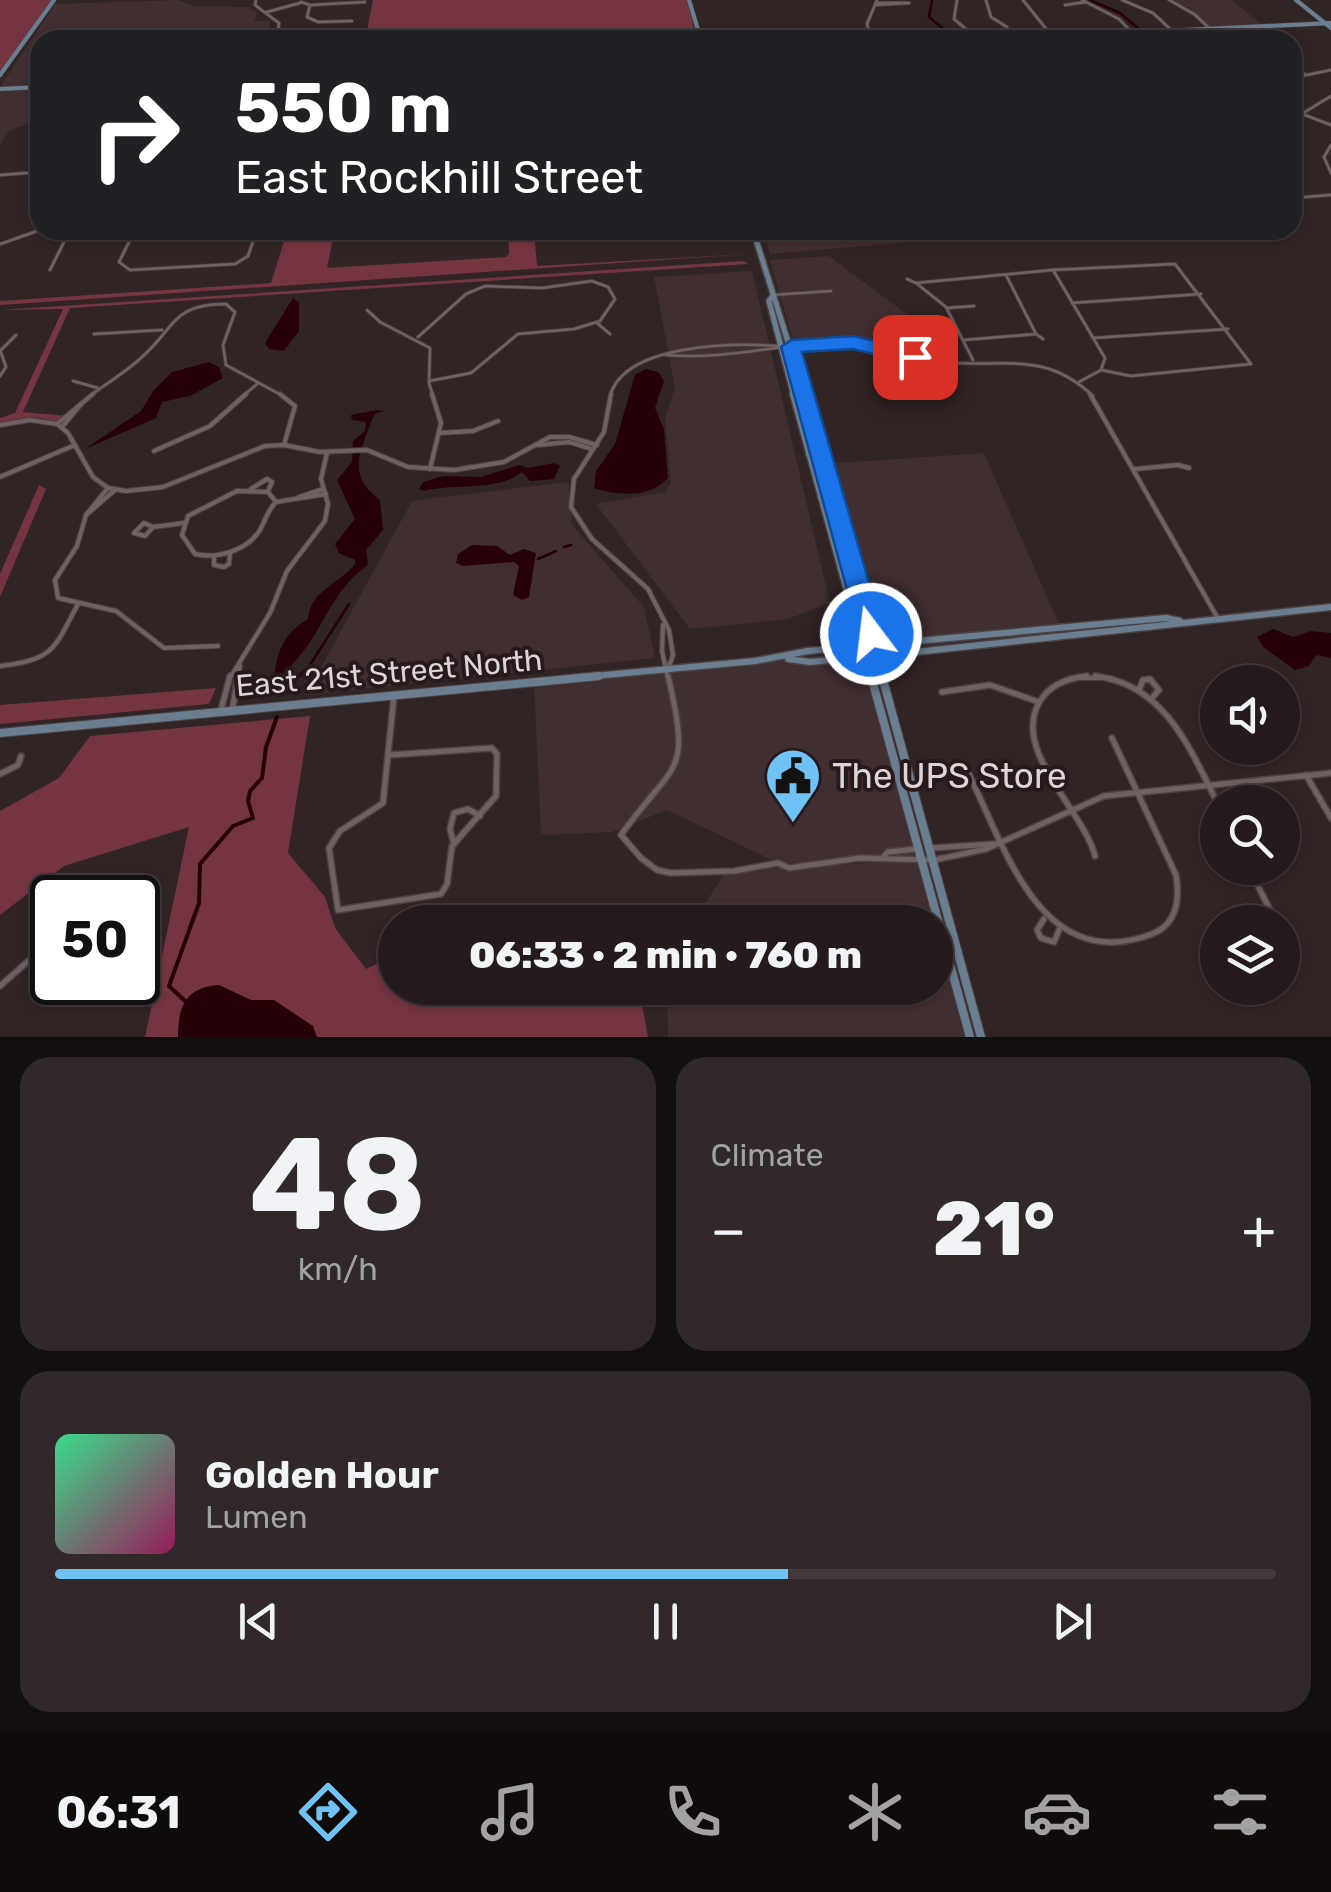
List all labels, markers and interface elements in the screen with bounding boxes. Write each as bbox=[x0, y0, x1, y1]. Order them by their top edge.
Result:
text: 550 m bbox=[235, 67, 452, 150]
icon: right bbox=[70, 70, 200, 200]
text: East Rockhill Street bbox=[235, 151, 643, 204]
pin bbox=[873, 315, 958, 400]
icon: arrive bbox=[888, 330, 943, 385]
position arrow bbox=[819, 582, 923, 686]
street label: East 21st Street North bbox=[234, 642, 544, 704]
map controls bbox=[1200, 665, 1300, 1005]
button: sound bbox=[1200, 665, 1300, 765]
public building icon: The UPS Store bbox=[763, 746, 823, 825]
place label: The UPS Store bbox=[832, 755, 1067, 797]
button: search bbox=[1200, 785, 1300, 885]
speed limit sign: 50 bbox=[30, 875, 160, 1005]
button: layers bbox=[1200, 905, 1300, 1005]
text: 06:33 · 2 min · 760 m bbox=[469, 932, 862, 978]
text: 48 bbox=[249, 1107, 426, 1262]
text: Climate bbox=[711, 1136, 824, 1174]
text: 21° bbox=[933, 1185, 1055, 1274]
text: − bbox=[711, 1198, 746, 1263]
text: + bbox=[1242, 1198, 1276, 1263]
text: km/h bbox=[298, 1250, 378, 1288]
text: Golden Hour bbox=[205, 1452, 439, 1498]
text: Lumen bbox=[205, 1498, 308, 1536]
icon: previous bbox=[231, 1594, 286, 1649]
icon: pause bbox=[638, 1594, 693, 1649]
icon: next bbox=[1045, 1594, 1100, 1649]
icon: directions bbox=[293, 1777, 363, 1847]
icon: music bbox=[475, 1777, 545, 1847]
icon: phone bbox=[658, 1777, 728, 1847]
icon: climate bbox=[840, 1777, 910, 1847]
icon: car bbox=[1022, 1777, 1092, 1847]
icon: filters bbox=[1205, 1777, 1275, 1847]
text: 06:31 bbox=[56, 1786, 181, 1839]

